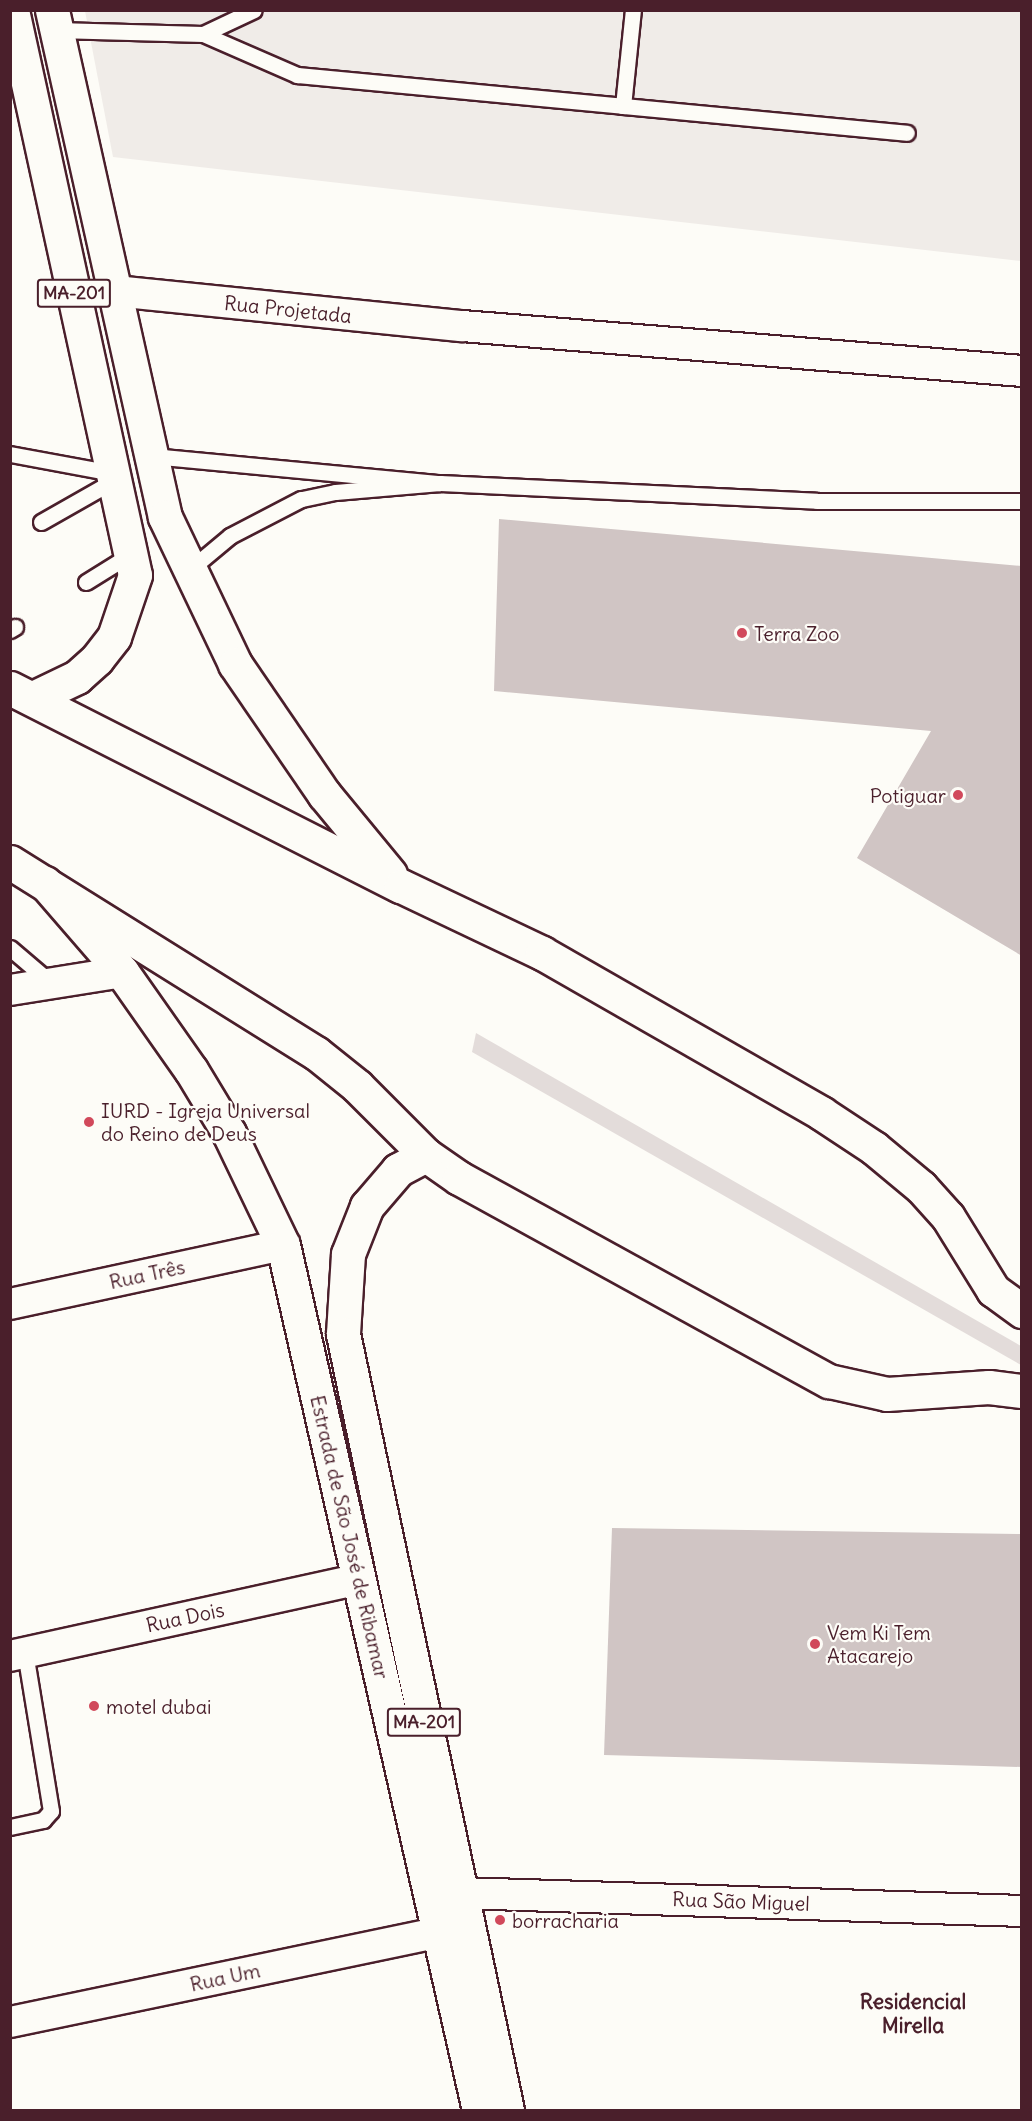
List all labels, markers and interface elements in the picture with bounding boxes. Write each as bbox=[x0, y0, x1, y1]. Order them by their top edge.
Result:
road number: MA-201 bbox=[36, 278, 112, 308]
street label: Rua Projetada bbox=[223, 290, 353, 328]
place label: Terra Zoo bbox=[754, 621, 839, 645]
marker: Terra Zoo bbox=[735, 626, 749, 640]
place label: Potiguar bbox=[870, 783, 946, 807]
marker: Potiguar bbox=[951, 788, 965, 802]
place label: IURD - Igreja Universal do Reino de Deus bbox=[101, 1098, 310, 1145]
marker: IURD - Igreja Universal do Reino de Deus bbox=[82, 1115, 96, 1129]
street label: Rua Três bbox=[107, 1254, 187, 1294]
street label: Estrada de São José de Ribamar bbox=[306, 1393, 394, 1681]
street label: Rua Dois bbox=[144, 1597, 226, 1637]
place label: Vem Ki Tem Atacarejo bbox=[827, 1620, 931, 1667]
marker: Vem Ki Tem Atacarejo bbox=[808, 1637, 822, 1651]
place label: motel dubai bbox=[106, 1694, 212, 1718]
marker: motel dubai bbox=[87, 1699, 101, 1713]
road number: MA-201 bbox=[386, 1707, 462, 1737]
street label: Rua São Miguel bbox=[672, 1887, 810, 1915]
place label: borracharia bbox=[512, 1908, 619, 1932]
marker: borracharia bbox=[493, 1913, 507, 1927]
street label: Rua Um bbox=[188, 1958, 262, 1996]
district label: Residencial Mirella bbox=[860, 1989, 966, 2039]

